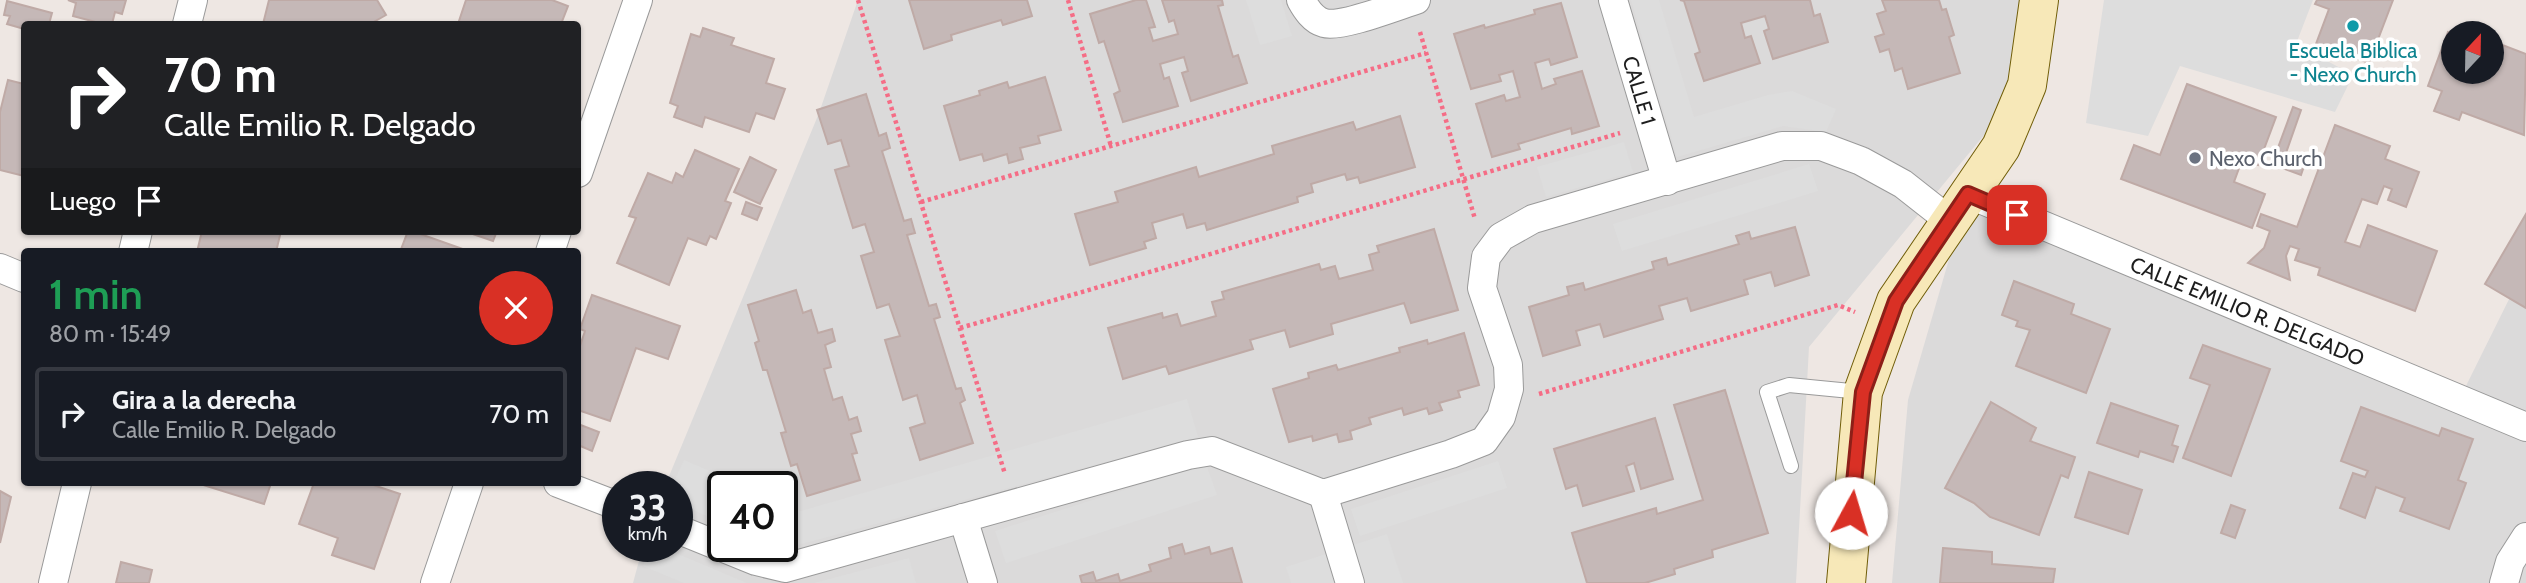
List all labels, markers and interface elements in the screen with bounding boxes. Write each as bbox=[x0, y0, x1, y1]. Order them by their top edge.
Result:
marker: Escuela Biblica - Nexo Church bbox=[2345, 18, 2361, 34]
north arrow bbox=[2441, 21, 2504, 84]
map controls bbox=[2441, 21, 2504, 84]
place label: Escuela Biblica - Nexo Church bbox=[2289, 38, 2417, 87]
text: 70 m bbox=[164, 45, 277, 104]
icon: right bbox=[49, 49, 140, 140]
street label: CALLE 1 bbox=[1618, 53, 1662, 127]
text: Calle Emilio R. Delgado bbox=[164, 105, 476, 144]
place label: Nexo Church bbox=[2209, 146, 2323, 171]
marker: Nexo Church bbox=[2187, 150, 2203, 166]
icon: arrive bbox=[130, 182, 168, 220]
text: Luego bbox=[49, 185, 116, 217]
pin bbox=[1987, 185, 2047, 245]
icon: arrive bbox=[1998, 196, 2036, 234]
street label: CALLE EMILIO R. DELGADO bbox=[2127, 251, 2368, 371]
text: 1 min bbox=[49, 268, 143, 320]
button: close bbox=[479, 271, 553, 345]
text: 80 m · 15:49 bbox=[49, 320, 171, 348]
text: Gira a la derecha bbox=[112, 384, 296, 416]
icon: right bbox=[53, 395, 91, 433]
text: 70 m bbox=[489, 398, 549, 430]
text: Calle Emilio R. Delgado bbox=[112, 416, 336, 444]
speed limit sign: 40 bbox=[707, 471, 798, 562]
position arrow bbox=[1814, 476, 1888, 550]
text: 33 bbox=[629, 486, 666, 529]
text: km/h bbox=[628, 523, 667, 545]

